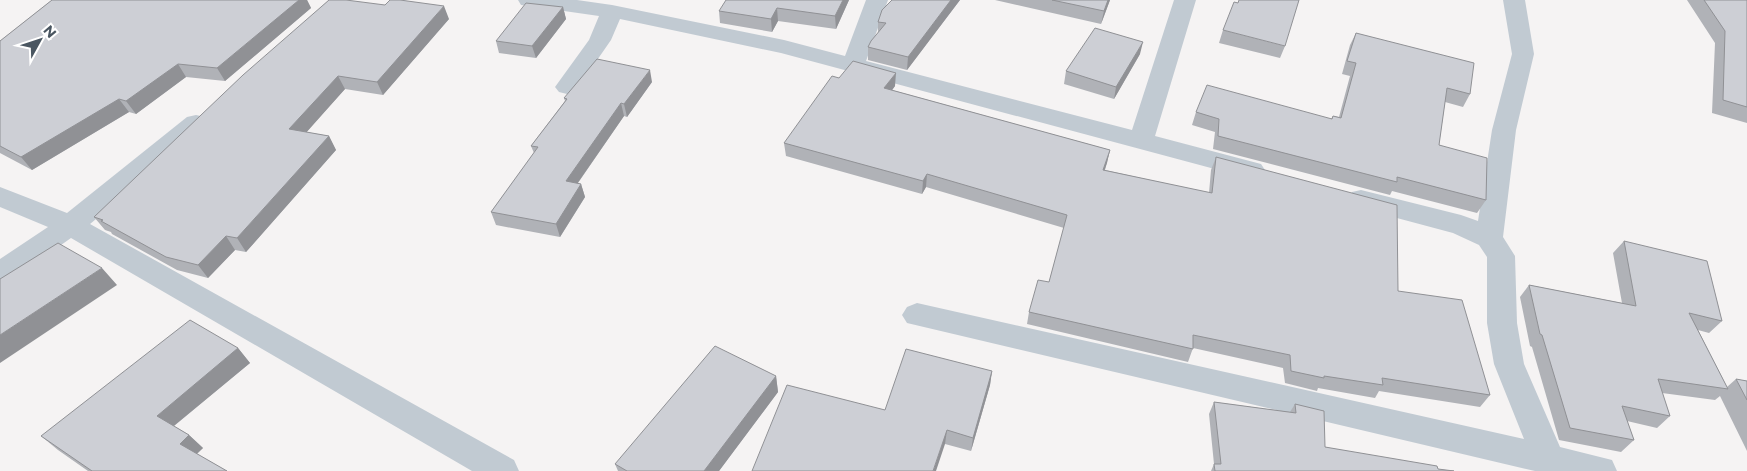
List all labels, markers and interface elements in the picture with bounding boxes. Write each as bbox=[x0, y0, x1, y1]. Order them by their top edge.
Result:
north arrow bbox=[15, 15, 65, 65]
text: N bbox=[39, 22, 60, 42]

